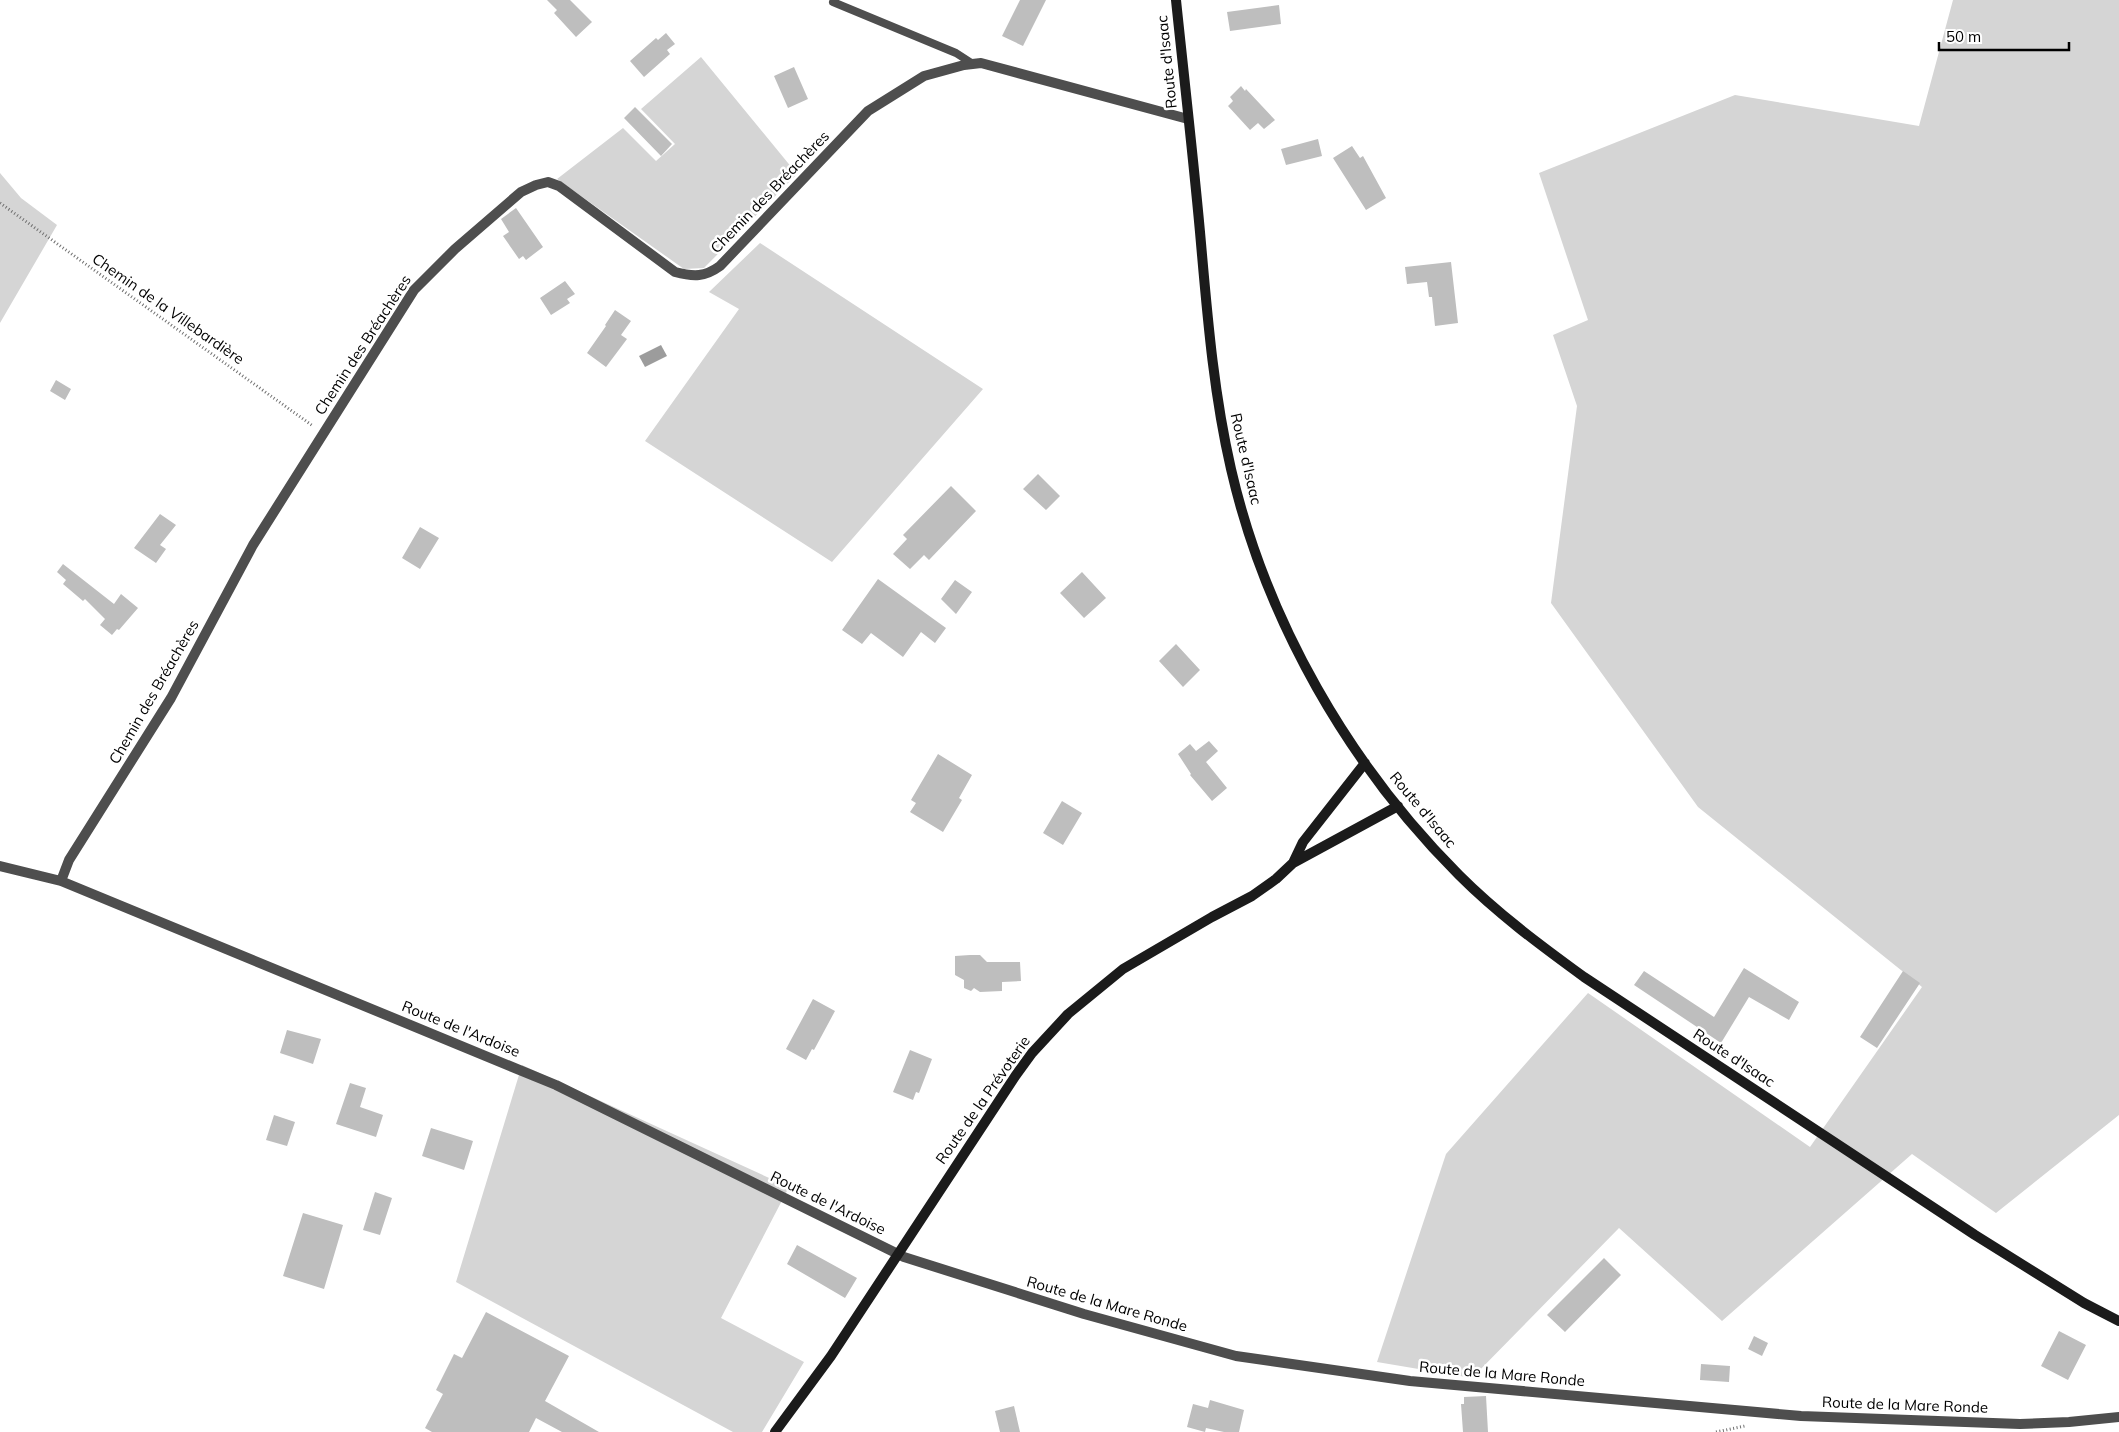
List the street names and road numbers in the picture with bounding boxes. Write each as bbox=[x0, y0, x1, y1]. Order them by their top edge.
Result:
street label: Route d'Isaac bbox=[1152, 14, 1181, 110]
street label: Chemin des Bréachères bbox=[706, 126, 833, 257]
street label: Chemin de la Villebardière bbox=[89, 249, 248, 368]
street label: Chemin des Bréachères bbox=[310, 271, 415, 418]
street label: Route d'Isaac bbox=[1227, 411, 1266, 507]
street label: Chemin des Bréachères bbox=[105, 616, 203, 767]
street label: Route d'Isaac bbox=[1386, 768, 1461, 852]
street label: Route de l'Ardoise bbox=[399, 996, 523, 1061]
street label: Route d'Isaac bbox=[1690, 1024, 1779, 1091]
street label: Route de la Prévoterie bbox=[931, 1032, 1034, 1167]
street label: Route de l'Ardoise bbox=[768, 1166, 889, 1239]
street label: Route de la Mare Ronde bbox=[1025, 1271, 1190, 1336]
street label: Route de la Mare Ronde bbox=[1418, 1357, 1586, 1390]
street label: Route de la Mare Ronde bbox=[1822, 1392, 1988, 1417]

